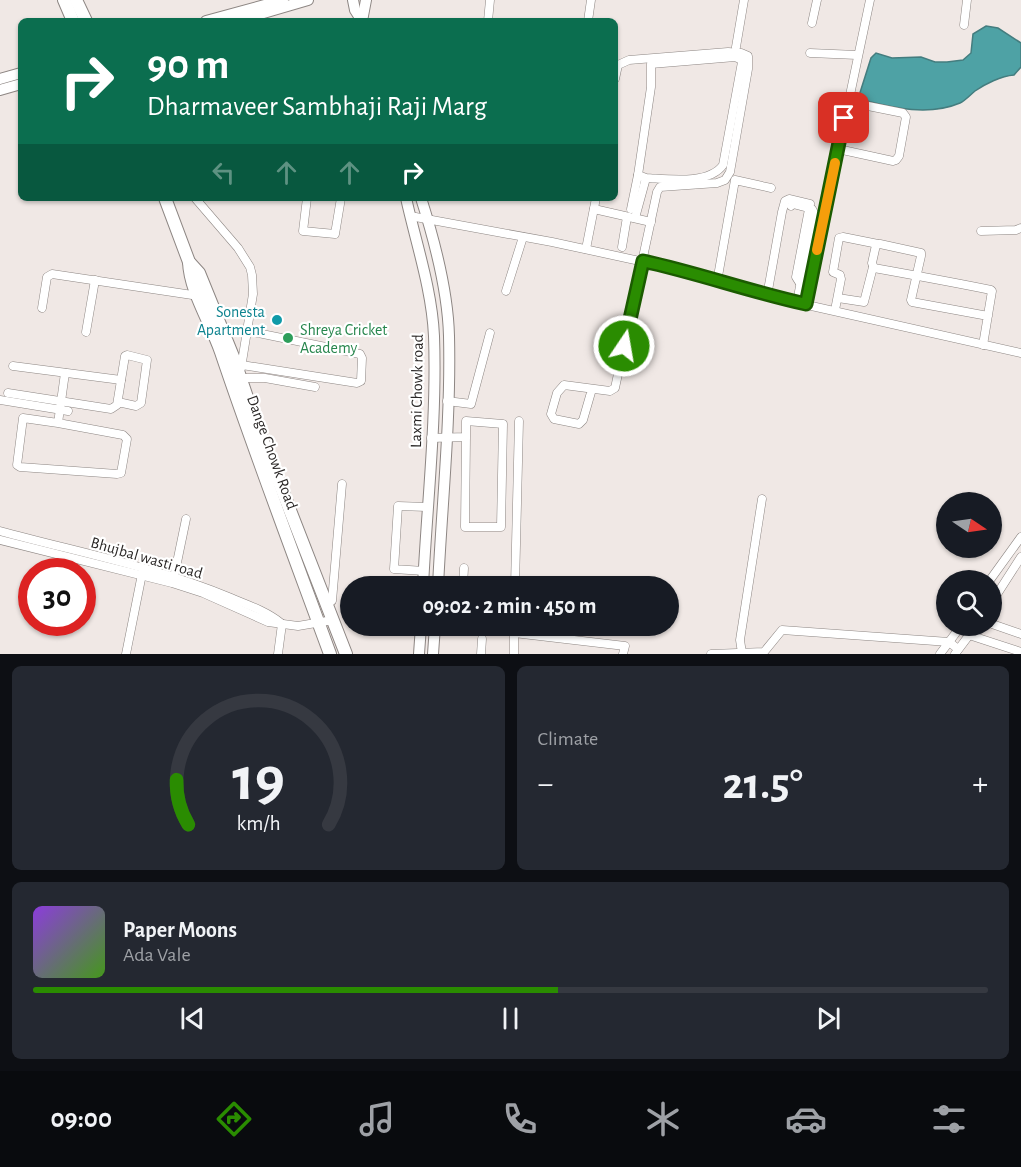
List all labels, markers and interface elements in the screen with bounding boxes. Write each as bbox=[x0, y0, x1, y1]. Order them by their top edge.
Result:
icon: right bbox=[48, 42, 126, 120]
text: 90 m bbox=[147, 44, 229, 86]
pin bbox=[818, 92, 869, 143]
text: Dharmaveer Sambhaji Raji Marg bbox=[147, 93, 487, 120]
icon: arrive bbox=[827, 101, 860, 134]
icon: left bbox=[207, 156, 240, 189]
icon: ahead bbox=[270, 156, 303, 189]
icon: ahead bbox=[333, 156, 366, 189]
icon: right bbox=[396, 156, 429, 189]
place label: Sonesta Apartment bbox=[197, 304, 265, 338]
marker: Sonesta Apartment bbox=[270, 313, 284, 327]
position arrow bbox=[592, 314, 656, 378]
place label: Shreya Cricket Academy bbox=[300, 322, 387, 357]
marker: Shreya Cricket Academy bbox=[281, 331, 295, 345]
street label: Laxmi Chowk road bbox=[408, 334, 426, 448]
street label: Dange Chowk Road bbox=[244, 393, 300, 512]
north arrow bbox=[936, 492, 1002, 558]
map controls bbox=[936, 492, 1002, 636]
street label: Bhujbal wasti road bbox=[89, 534, 205, 583]
speed limit sign: 30 bbox=[18, 558, 96, 636]
button: search bbox=[936, 570, 1002, 636]
text: 09:02 · 2 min · 450 m bbox=[422, 595, 597, 617]
text: Climate bbox=[538, 729, 598, 749]
text: 19 bbox=[232, 749, 285, 811]
text: 21.5° bbox=[723, 762, 803, 807]
text: − bbox=[538, 768, 553, 801]
text: + bbox=[972, 768, 988, 801]
text: km/h bbox=[236, 813, 280, 834]
text: Paper Moons bbox=[123, 919, 237, 941]
text: Ada Vale bbox=[123, 945, 191, 965]
icon: previous bbox=[176, 1002, 209, 1035]
icon: pause bbox=[494, 1002, 527, 1035]
icon: next bbox=[812, 1002, 845, 1035]
icon: directions bbox=[213, 1098, 255, 1140]
icon: music bbox=[356, 1098, 398, 1140]
icon: phone bbox=[499, 1098, 541, 1140]
icon: climate bbox=[642, 1098, 684, 1140]
icon: car bbox=[785, 1098, 827, 1140]
icon: filters bbox=[928, 1098, 970, 1140]
text: 09:00 bbox=[51, 1105, 112, 1132]

